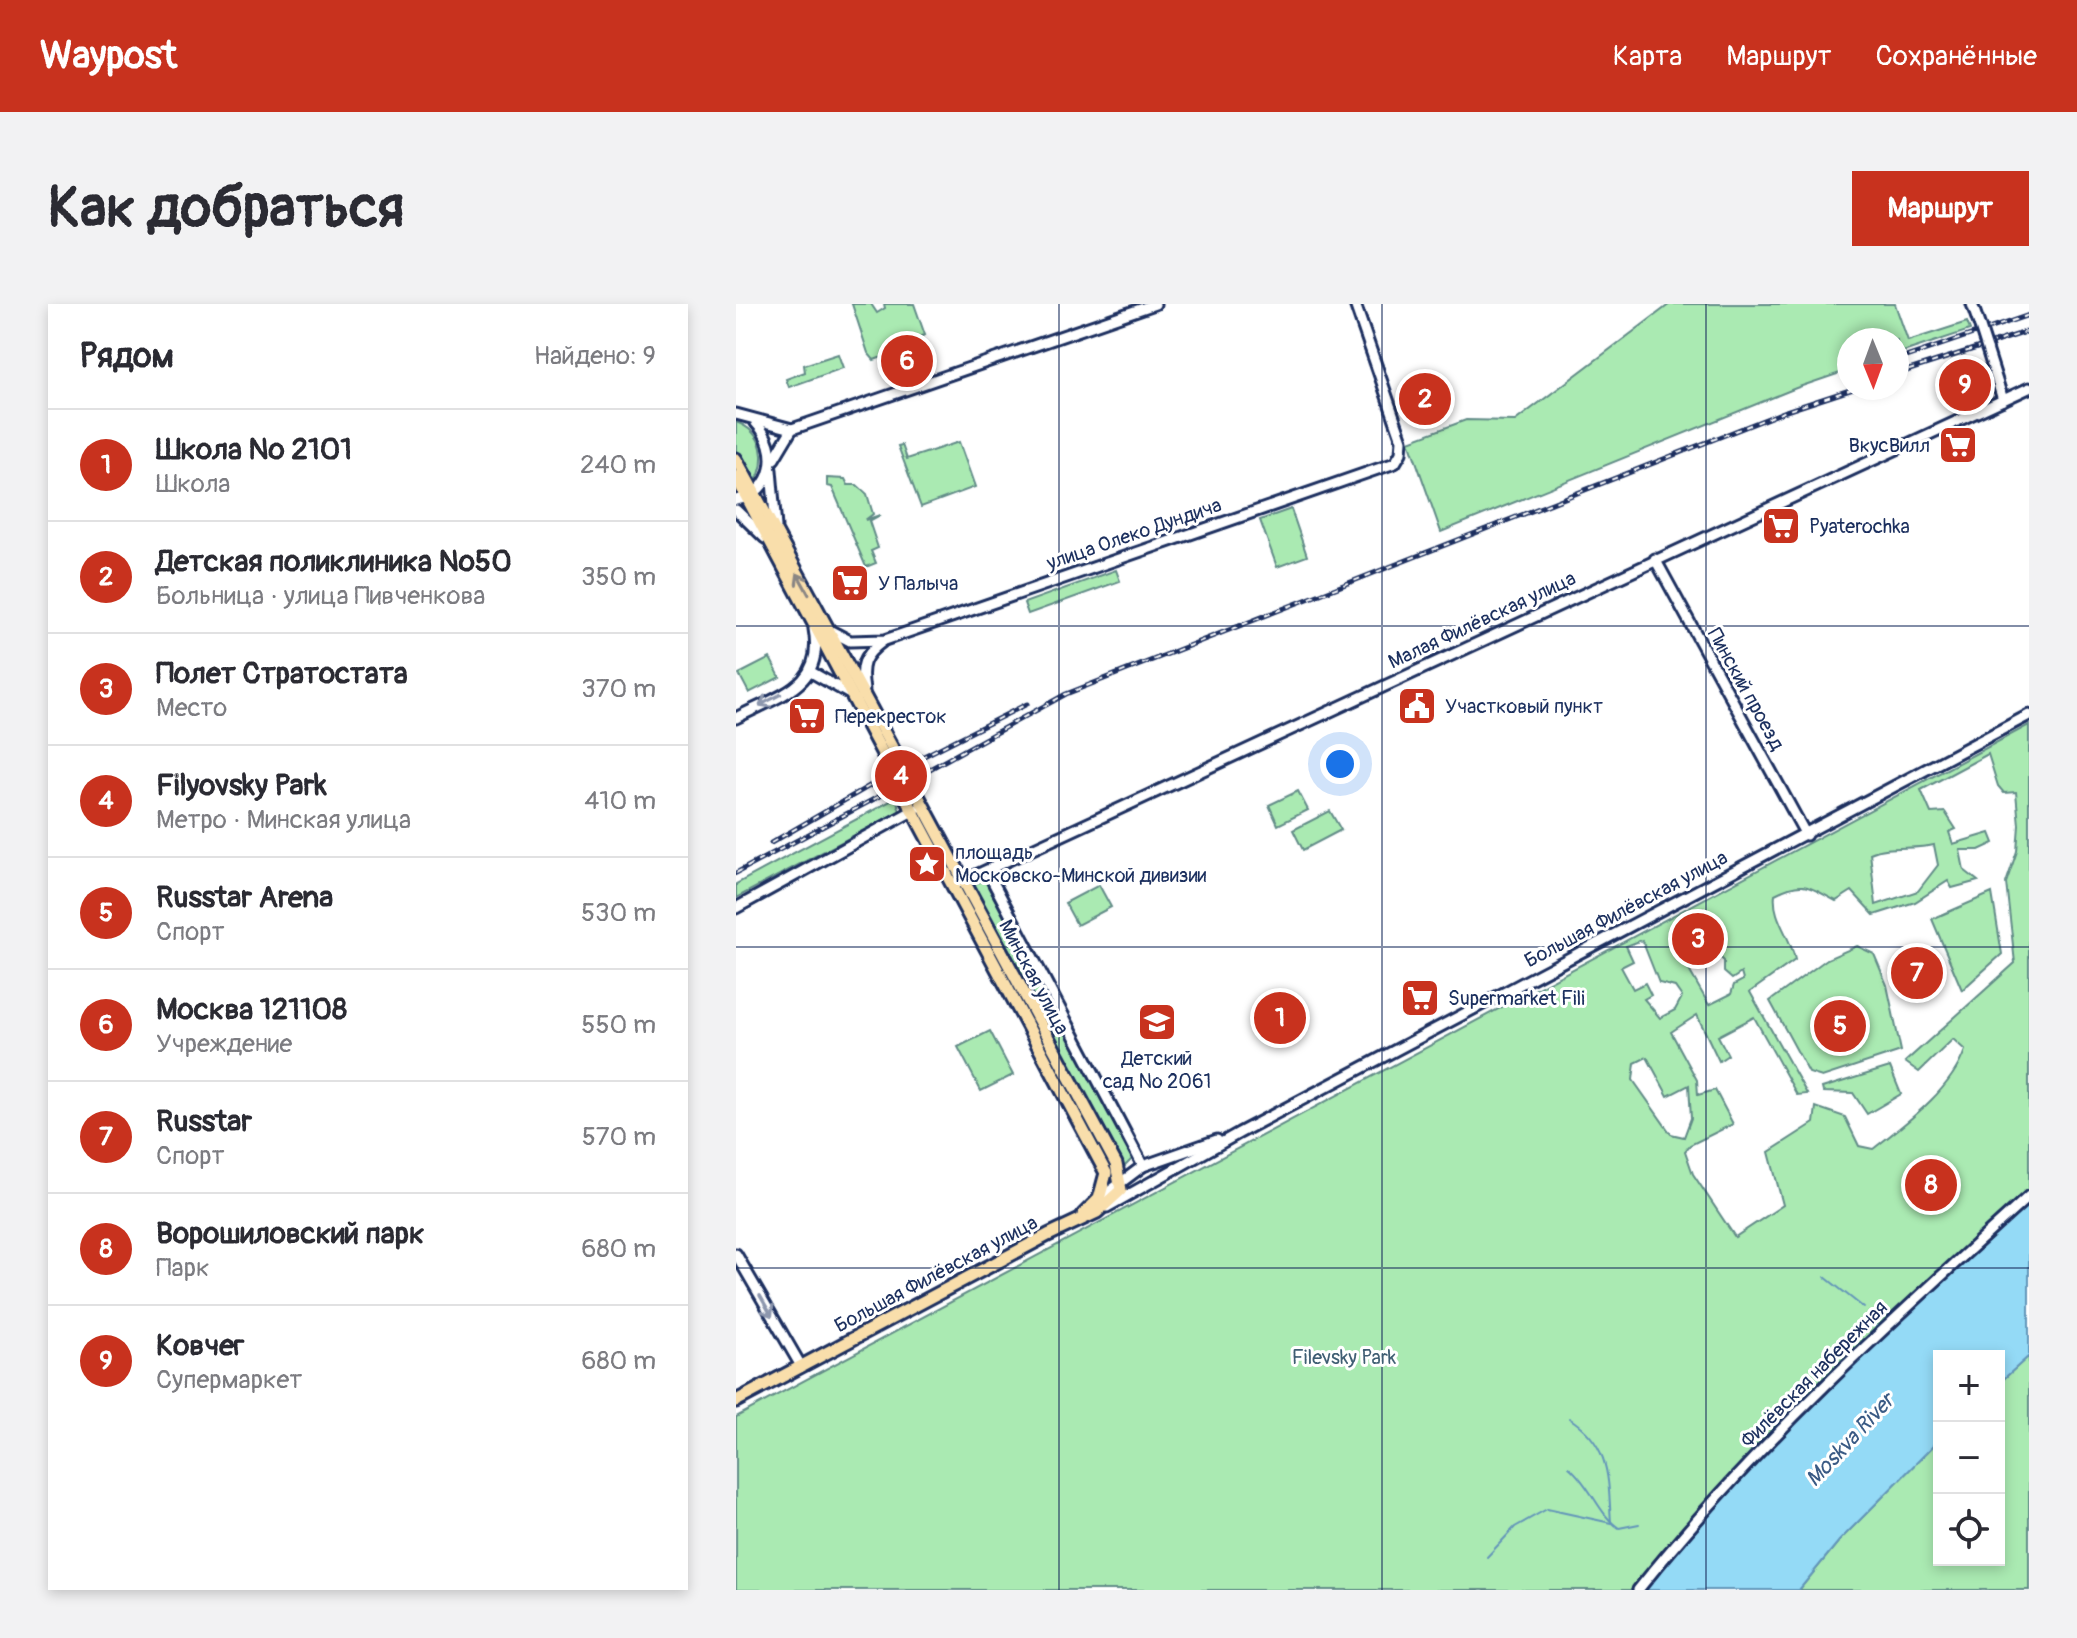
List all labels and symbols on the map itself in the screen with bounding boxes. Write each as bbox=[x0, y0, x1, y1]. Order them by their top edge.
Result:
north arrow bbox=[1837, 328, 1909, 400]
pin: 6 bbox=[881, 331, 933, 391]
pin: 9 bbox=[1939, 355, 1991, 415]
pin: 2 bbox=[1399, 369, 1451, 429]
supermarket icon: ВкусВилл bbox=[1937, 424, 1979, 466]
place label: ВкусВилл bbox=[1848, 433, 1930, 458]
street label: улица Олеко Дундича bbox=[1042, 492, 1225, 576]
supermarket icon: Pyaterochka bbox=[1760, 505, 1802, 547]
place label: Pyaterochka bbox=[1809, 514, 1910, 539]
supermarket icon: У Палыча bbox=[829, 562, 871, 604]
street label: Малая Филёвская улица bbox=[1384, 566, 1580, 674]
place label: У Палыча bbox=[878, 571, 958, 596]
one-way arrow bbox=[795, 572, 811, 596]
street label: Пинский проезд bbox=[1702, 623, 1790, 755]
public building icon: Участковый пункт bbox=[1396, 685, 1438, 727]
one-way arrow bbox=[758, 692, 782, 708]
place label: Участковый пункт bbox=[1445, 694, 1603, 719]
supermarket icon: Перекресток bbox=[786, 695, 828, 737]
place label: Перекресток bbox=[835, 704, 947, 729]
your location bbox=[1320, 744, 1360, 784]
pin: 4 bbox=[875, 746, 927, 806]
place label: площадь Московско-Минской дивизии bbox=[955, 840, 1207, 888]
place icon: площадь Московско-Минской дивизии bbox=[906, 843, 948, 885]
street label: Большая Филёвская улица bbox=[1520, 845, 1732, 973]
pin: 3 bbox=[1672, 909, 1724, 969]
street label: Минская улица bbox=[993, 915, 1075, 1039]
pin: 7 bbox=[1891, 943, 1943, 1003]
supermarket icon: Supermarket Fili bbox=[1399, 977, 1441, 1019]
place label: Supermarket Fili bbox=[1448, 986, 1585, 1011]
pin: 1 bbox=[1254, 988, 1306, 1048]
pin: 5 bbox=[1814, 996, 1866, 1056]
school or university icon: Детский сад № 2061 bbox=[1136, 1001, 1178, 1043]
place label: Детский сад № 2061 bbox=[1103, 1046, 1211, 1094]
pin: 8 bbox=[1905, 1155, 1957, 1215]
street label: Большая Филёвская улица bbox=[830, 1210, 1042, 1338]
one-way arrow bbox=[758, 1294, 774, 1317]
street label: Филёвская набережная bbox=[1735, 1295, 1893, 1453]
park label: Filevsky Park bbox=[1292, 1345, 1397, 1370]
water label: Moskva River bbox=[1800, 1385, 1902, 1493]

